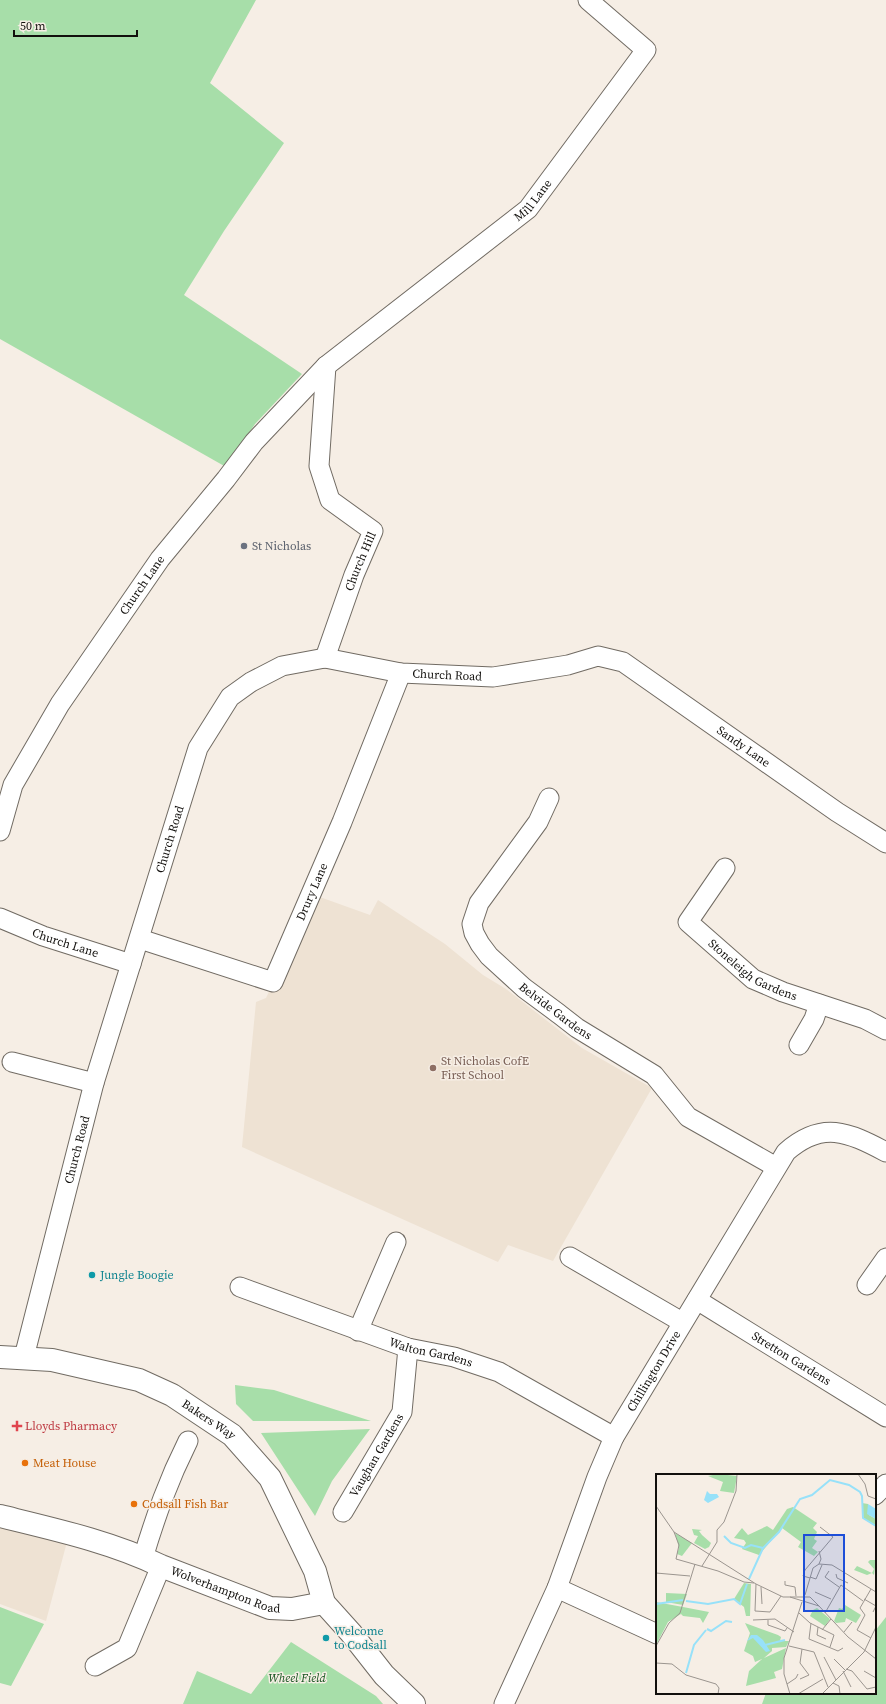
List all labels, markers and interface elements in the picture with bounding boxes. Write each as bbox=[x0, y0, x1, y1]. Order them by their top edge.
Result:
scale bar bbox=[14, 12, 137, 38]
text: 50 m bbox=[20, 18, 46, 34]
street label: Mill Lane bbox=[511, 176, 555, 225]
street label: Church Hill bbox=[341, 529, 380, 593]
place label: St Nicholas bbox=[252, 538, 311, 554]
marker: St Nicholas bbox=[239, 541, 249, 551]
street label: Church Lane bbox=[116, 552, 168, 618]
street label: Church Road bbox=[412, 666, 483, 685]
street label: Sandy Lane bbox=[714, 722, 773, 771]
street label: Church Road bbox=[152, 803, 188, 875]
street label: Drury Lane bbox=[292, 860, 331, 923]
street label: Church Lane bbox=[30, 924, 101, 961]
street label: Stoneleigh Gardens bbox=[705, 935, 799, 1004]
street label: Belvide Gardens bbox=[515, 979, 595, 1043]
place label: St Nicholas CofE First School bbox=[441, 1053, 529, 1083]
marker: St Nicholas CofE First School bbox=[428, 1063, 438, 1073]
street label: Church Road bbox=[61, 1114, 93, 1185]
place label: Jungle Boogie bbox=[99, 1267, 174, 1283]
marker: Jungle Boogie bbox=[87, 1270, 97, 1280]
street label: Chillington Drive bbox=[623, 1327, 684, 1415]
street label: Stretton Gardens bbox=[749, 1328, 834, 1389]
street label: Walton Gardens bbox=[387, 1334, 475, 1371]
street label: Bakers Way bbox=[179, 1396, 241, 1443]
street label: Vaughan Gardens bbox=[346, 1410, 407, 1500]
place label: Lloyds Pharmacy bbox=[25, 1418, 118, 1434]
marker: Lloyds Pharmacy bbox=[12, 1421, 22, 1431]
place label: Meat House bbox=[33, 1455, 96, 1471]
marker: Meat House bbox=[20, 1458, 30, 1468]
inset map bbox=[656, 1474, 876, 1694]
place label: Codsall Fish Bar bbox=[142, 1496, 228, 1512]
marker: Codsall Fish Bar bbox=[129, 1499, 139, 1509]
street label: Wolverhampton Road bbox=[168, 1562, 281, 1616]
place label: Welcome to Codsall bbox=[334, 1623, 387, 1653]
marker: Welcome to Codsall bbox=[321, 1633, 331, 1643]
park label: Wheel Field bbox=[268, 1670, 326, 1686]

